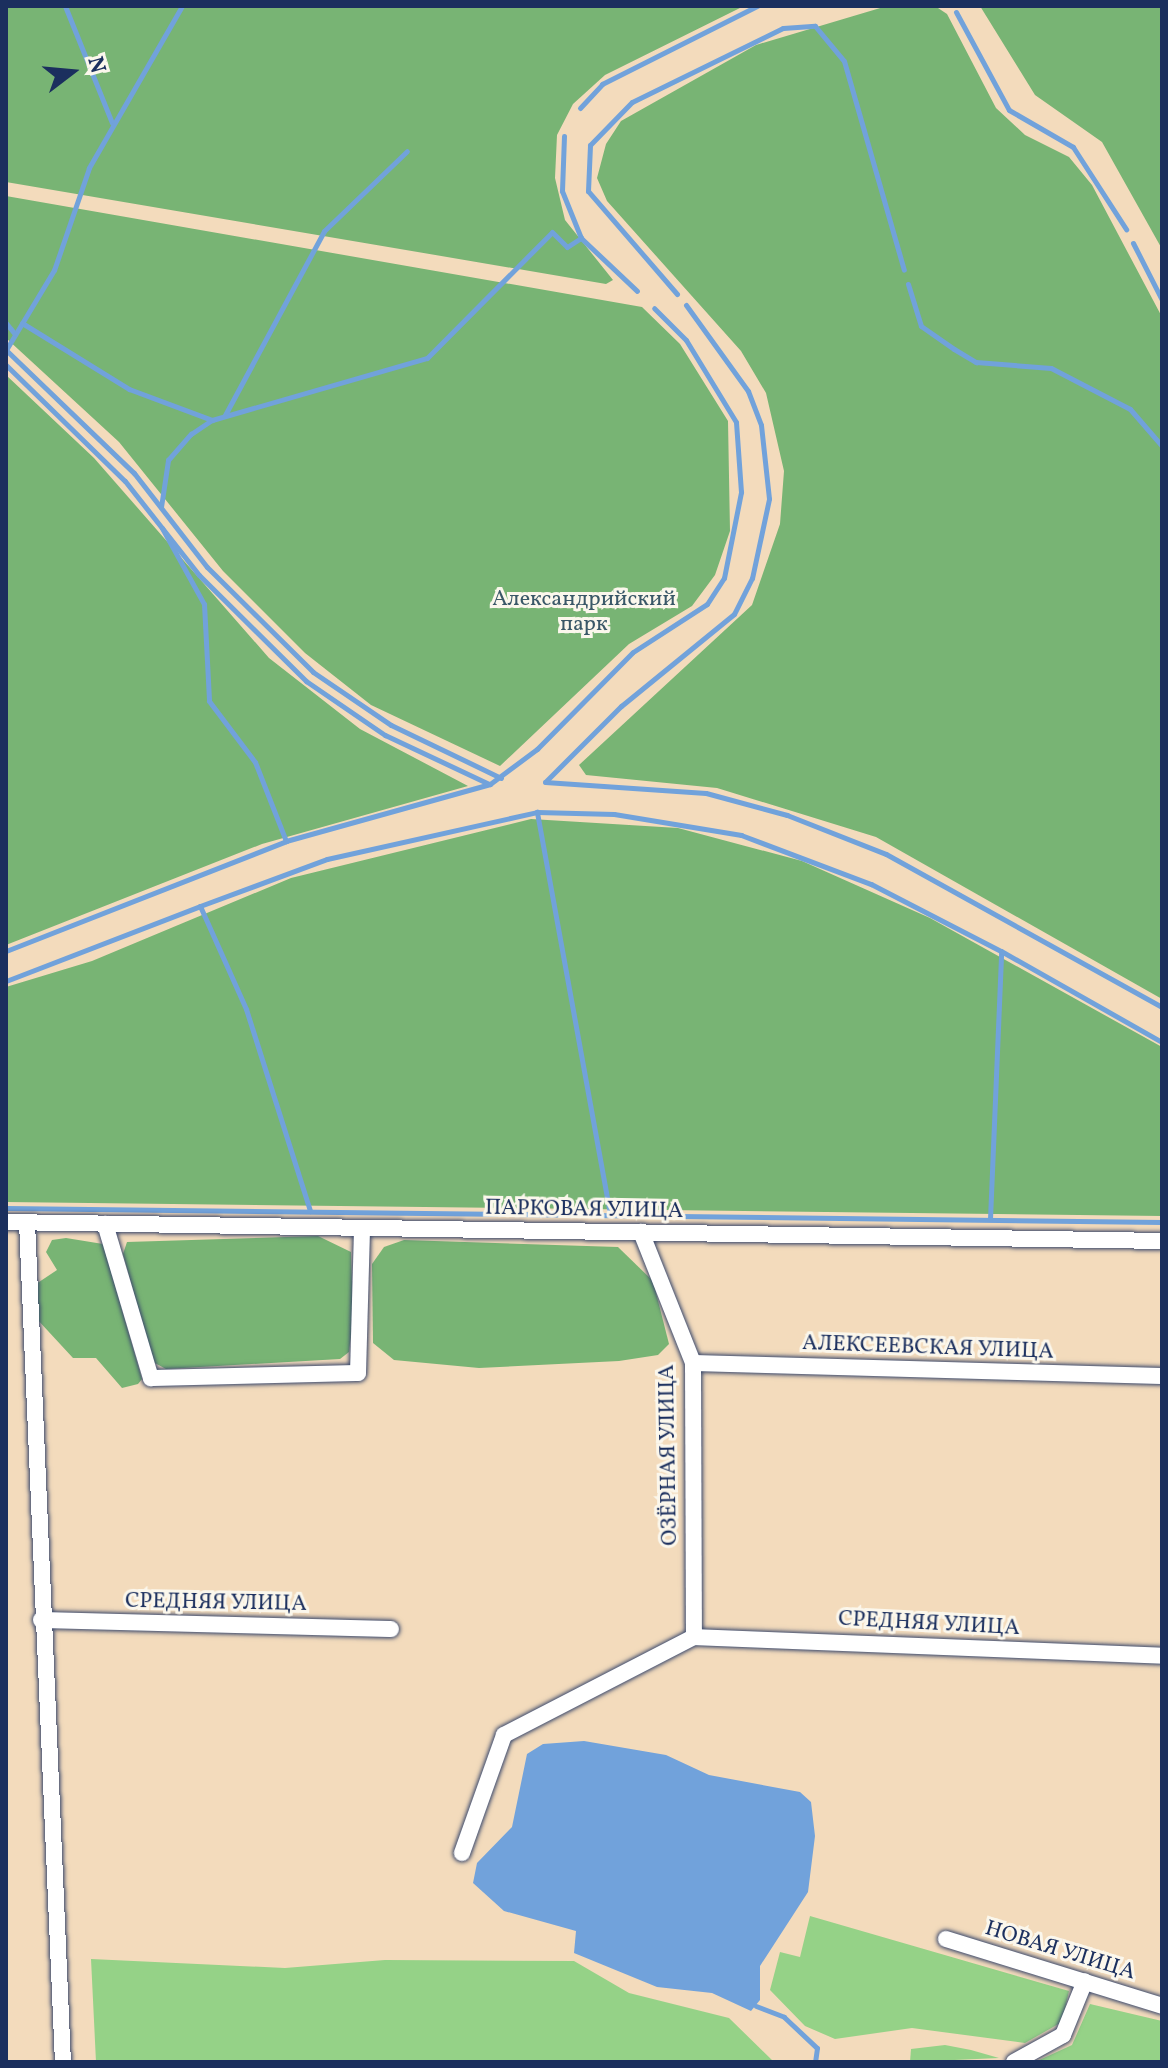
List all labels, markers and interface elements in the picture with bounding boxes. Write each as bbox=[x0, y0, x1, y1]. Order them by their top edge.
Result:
north arrow bbox=[32, 32, 112, 112]
text: N bbox=[78, 53, 113, 77]
park label: Александрийский парк bbox=[492, 586, 676, 638]
street label: ПАРКОВАЯ УЛИЦА bbox=[485, 1195, 683, 1225]
street label: АЛЕКСЕЕВСКАЯ УЛИЦА bbox=[802, 1330, 1054, 1366]
street label: ОЗЁРНАЯ УЛИЦА bbox=[654, 1364, 684, 1546]
street label: СРЕДНЯЯ УЛИЦА bbox=[125, 1588, 307, 1618]
street label: СРЕДНЯЯ УЛИЦА bbox=[838, 1606, 1020, 1642]
street label: НОВАЯ УЛИЦА bbox=[982, 1916, 1138, 1986]

